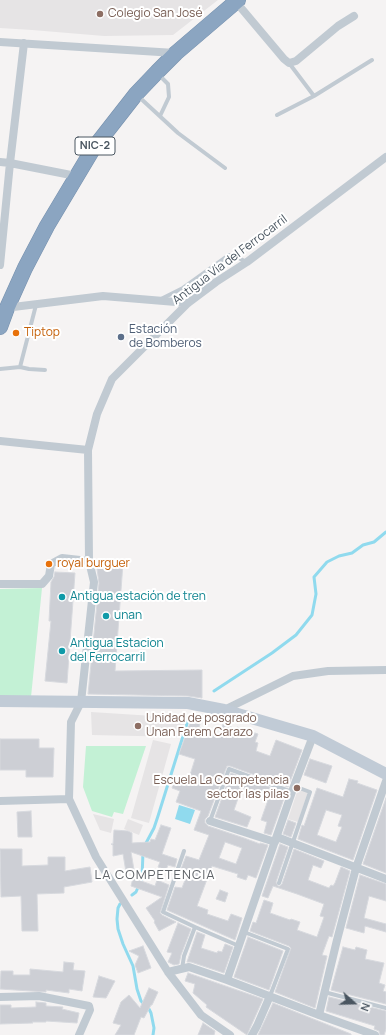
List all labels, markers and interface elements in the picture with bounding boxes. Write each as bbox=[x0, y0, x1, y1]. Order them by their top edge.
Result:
place label: Colegio San José bbox=[108, 7, 202, 21]
marker: Colegio San José bbox=[95, 9, 105, 19]
road number: NIC-2 bbox=[75, 137, 115, 155]
street label: Antigua Vía del Ferrocarril bbox=[170, 212, 290, 308]
place label: Estación de Bomberos bbox=[129, 323, 202, 351]
place label: Tiptop bbox=[24, 326, 60, 340]
marker: Tiptop bbox=[11, 328, 21, 338]
marker: Estación de Bomberos bbox=[116, 332, 126, 342]
place label: royal burguer bbox=[57, 557, 130, 571]
marker: royal burguer bbox=[44, 559, 54, 569]
place label: Antigua estación de tren bbox=[70, 590, 206, 604]
marker: Antigua estación de tren bbox=[57, 592, 67, 602]
place label: unan bbox=[114, 609, 142, 623]
marker: unan bbox=[101, 611, 111, 621]
place label: Antigua Estacion del Ferrocarril bbox=[70, 637, 164, 665]
marker: Antigua Estacion del Ferrocarril bbox=[57, 646, 67, 656]
place label: Unidad de posgrado Unan Farem Carazo bbox=[146, 712, 257, 740]
marker: Unidad de posgrado Unan Farem Carazo bbox=[133, 721, 143, 731]
place label: Escuela La Competencia sector las pilas bbox=[154, 774, 289, 802]
marker: Escuela La Competencia sector las pilas bbox=[292, 783, 302, 793]
district label: LA COMPETENCIA bbox=[94, 867, 216, 883]
north arrow bbox=[334, 983, 374, 1023]
text: N bbox=[357, 1001, 374, 1014]

